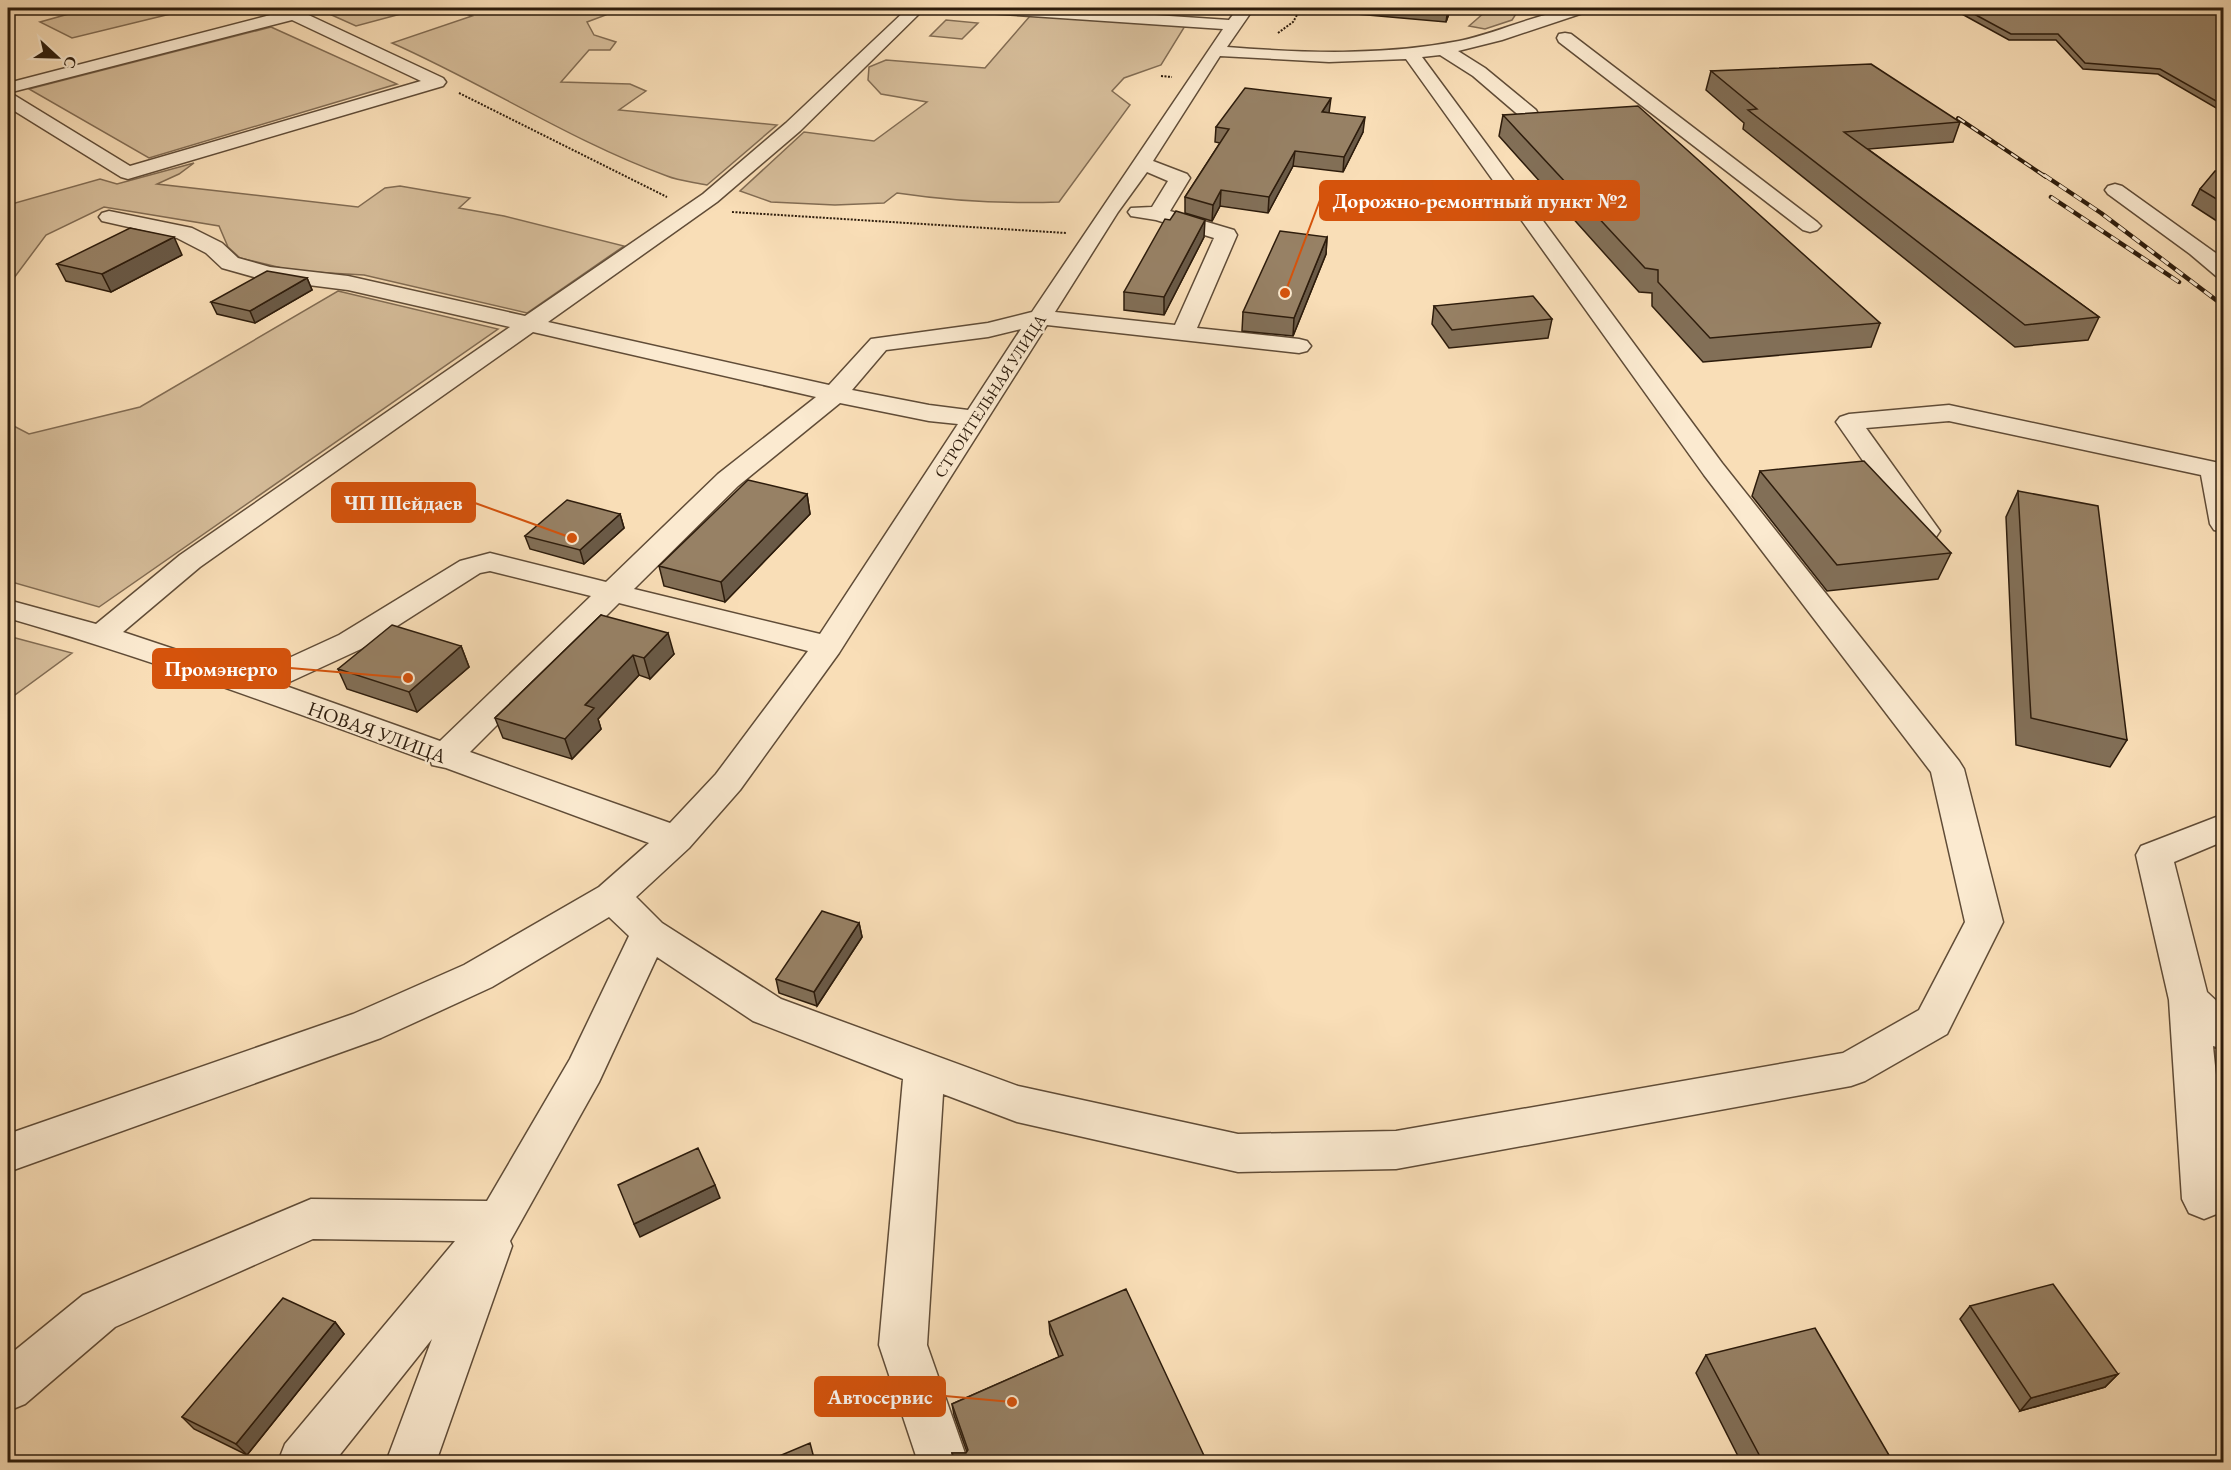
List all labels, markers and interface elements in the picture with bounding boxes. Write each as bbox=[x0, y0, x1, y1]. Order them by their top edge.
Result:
north arrow bbox=[27, 27, 87, 87]
text: С bbox=[59, 53, 82, 72]
callout: Дорожно-ремонтный пункт №2 bbox=[1320, 181, 1639, 220]
text: Дорожно-ремонтный пункт №2 bbox=[1333, 187, 1627, 214]
street label: СТРОИТЕЛЬНАЯ УЛИЦА bbox=[929, 310, 1051, 482]
callout: ЧП Шейдаев bbox=[332, 483, 475, 522]
text: ЧП Шейдаев bbox=[343, 489, 463, 516]
callout: Промэнерго bbox=[153, 649, 290, 688]
text: Промэнерго bbox=[164, 655, 278, 682]
street label: НОВАЯ УЛИЦА bbox=[304, 695, 450, 769]
callout: Автосервис bbox=[815, 1377, 945, 1416]
text: Автосервис bbox=[826, 1383, 933, 1410]

